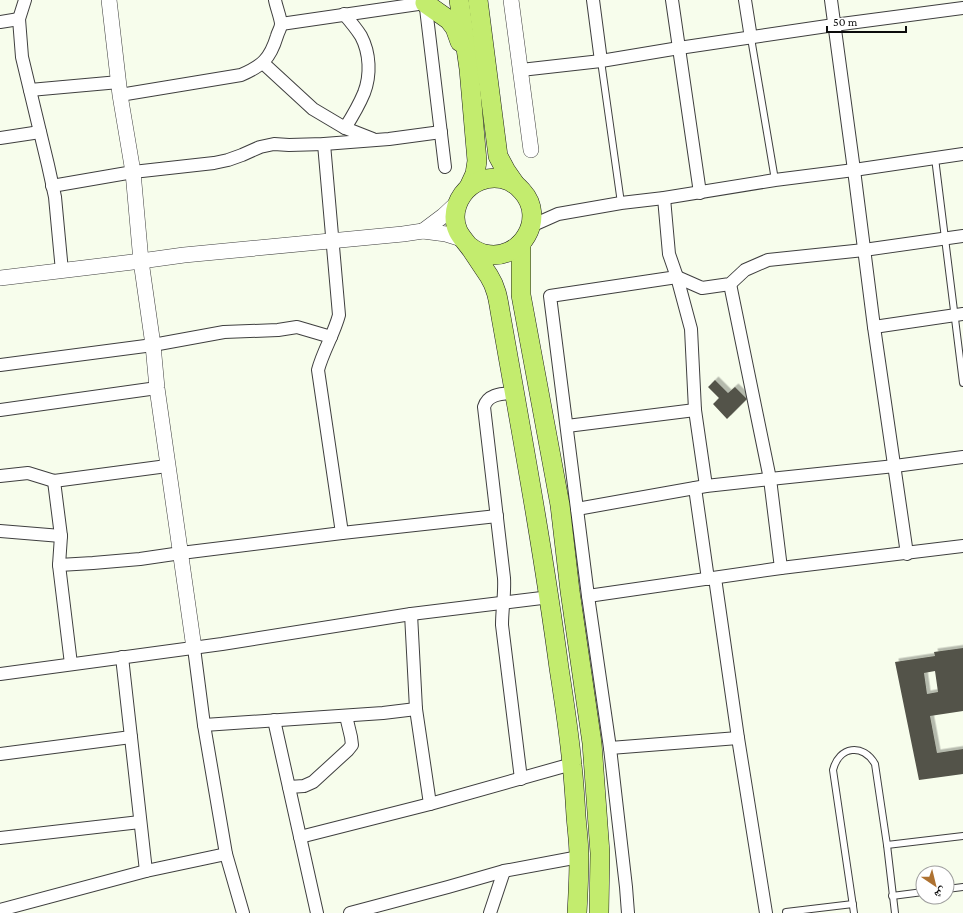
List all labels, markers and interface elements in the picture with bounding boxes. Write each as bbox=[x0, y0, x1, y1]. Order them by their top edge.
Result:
scale bar bbox=[827, 8, 906, 34]
text: 50 m bbox=[833, 15, 858, 29]
north arrow bbox=[915, 865, 955, 905]
text: ش bbox=[931, 883, 949, 902]

